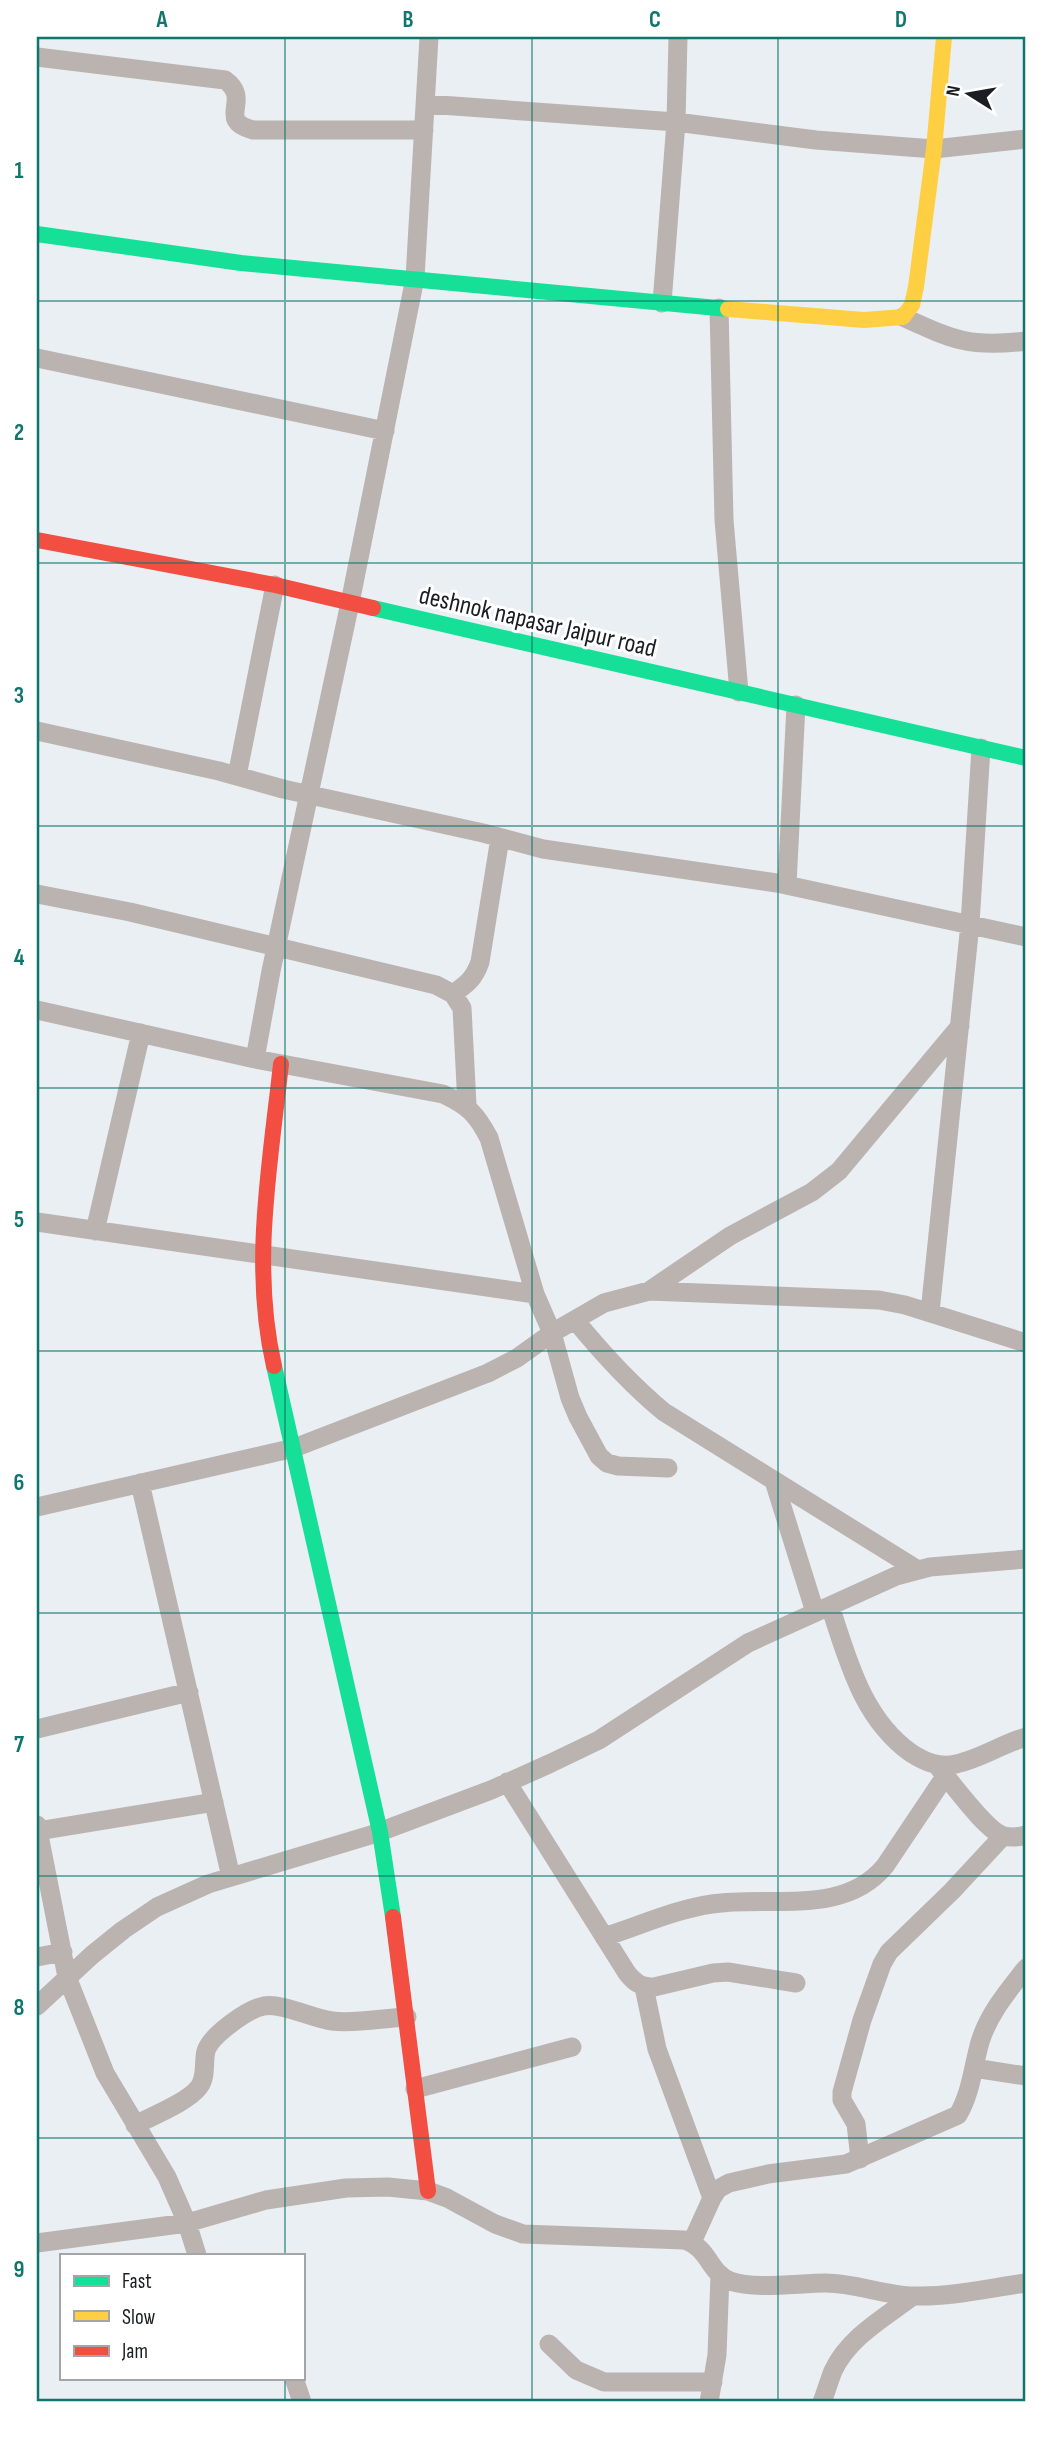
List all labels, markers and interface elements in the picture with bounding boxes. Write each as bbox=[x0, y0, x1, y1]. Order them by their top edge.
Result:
text: A bbox=[156, 6, 169, 34]
text: B bbox=[403, 6, 414, 34]
text: C bbox=[649, 6, 661, 34]
text: D bbox=[895, 6, 907, 34]
north arrow bbox=[934, 60, 1004, 130]
text: N bbox=[942, 84, 966, 98]
text: 1 bbox=[14, 157, 24, 185]
text: 2 bbox=[14, 419, 24, 447]
street label: deshnok napasar Jaipur road bbox=[416, 580, 659, 665]
text: 3 bbox=[14, 682, 24, 710]
text: 4 bbox=[14, 944, 25, 972]
text: 5 bbox=[14, 1206, 24, 1234]
text: 6 bbox=[14, 1469, 24, 1497]
text: 7 bbox=[14, 1731, 24, 1759]
text: 8 bbox=[14, 1994, 25, 2022]
legend bbox=[60, 2254, 304, 2380]
text: 9 bbox=[14, 2256, 24, 2284]
text: Fast bbox=[122, 2269, 152, 2294]
text: Slow bbox=[122, 2305, 156, 2330]
text: Jam bbox=[121, 2339, 148, 2364]

